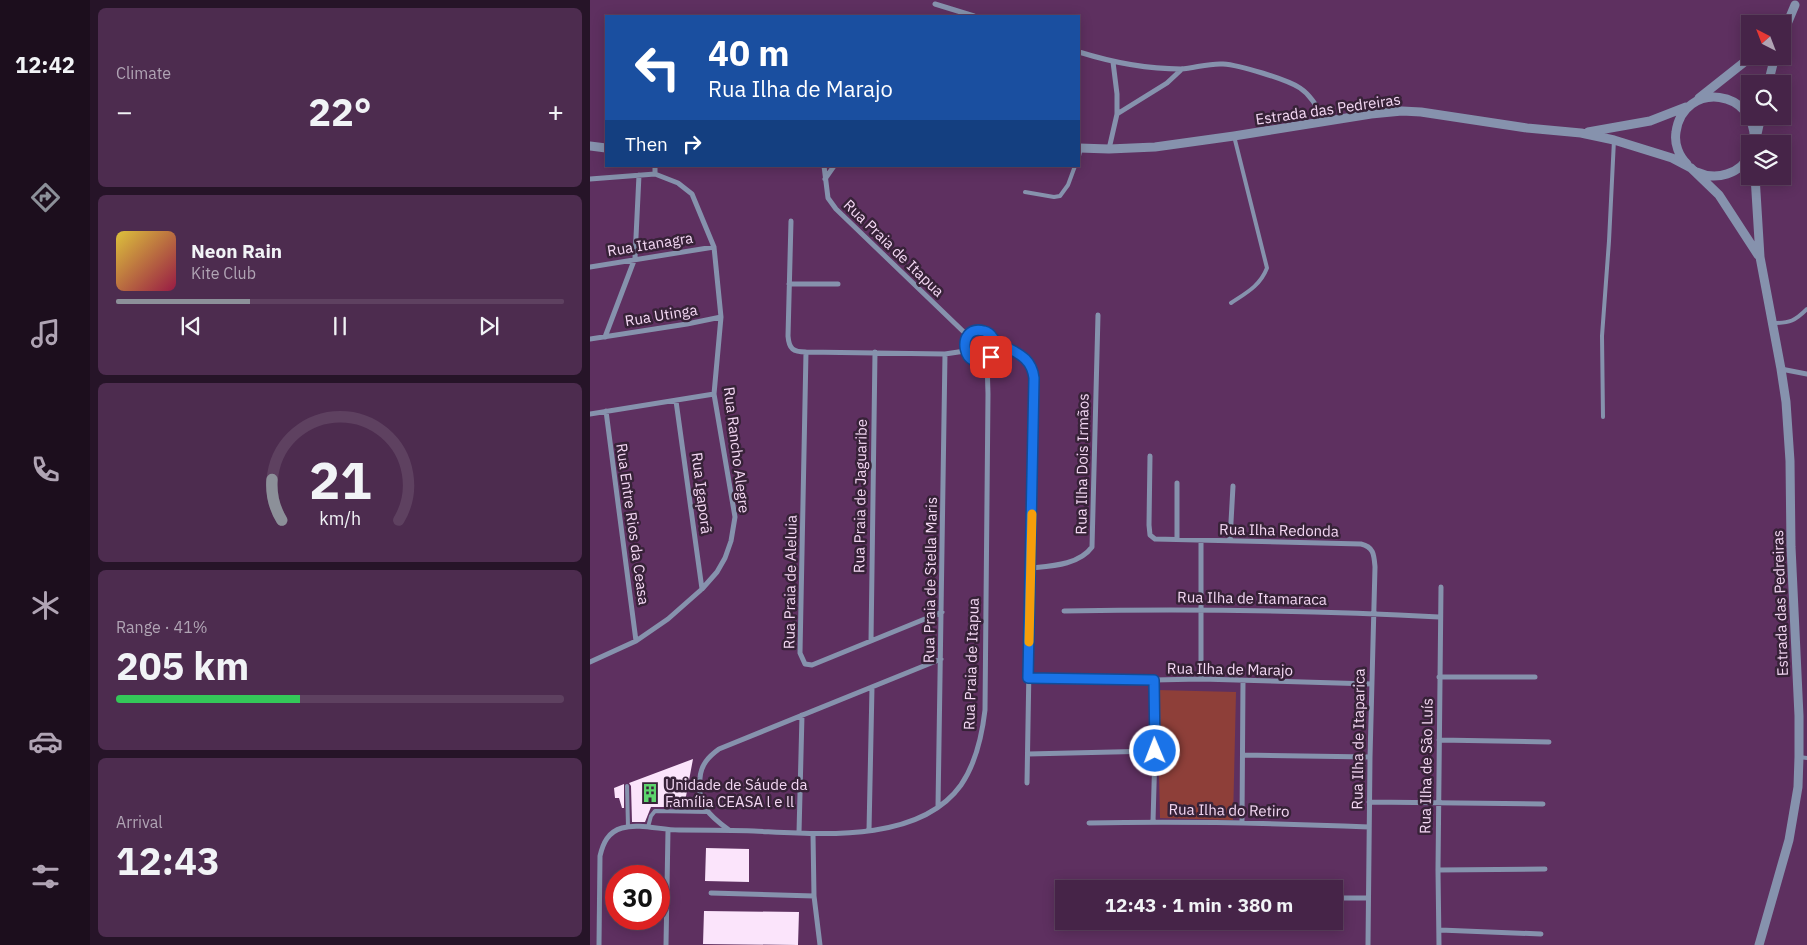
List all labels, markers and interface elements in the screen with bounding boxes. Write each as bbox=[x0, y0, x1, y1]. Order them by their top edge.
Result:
north arrow bbox=[1741, 15, 1791, 65]
map controls bbox=[1741, 15, 1791, 185]
text: 40 m bbox=[708, 30, 790, 76]
icon: left bbox=[625, 35, 690, 100]
text: 12:42 bbox=[15, 50, 75, 79]
text: Climate bbox=[116, 63, 171, 83]
text: Rua Ilha de Marajo bbox=[708, 74, 893, 103]
button: search bbox=[1741, 75, 1791, 125]
text: 22° bbox=[308, 87, 372, 136]
street label: Estrada das Pedreiras bbox=[1254, 89, 1402, 129]
text: − bbox=[116, 93, 133, 130]
text: + bbox=[547, 93, 564, 130]
icon: right bbox=[678, 130, 706, 158]
text: Then bbox=[625, 132, 668, 156]
button: layers bbox=[1741, 135, 1791, 185]
icon: directions bbox=[28, 180, 63, 215]
street label: Rua Praia de Itapua bbox=[840, 195, 948, 301]
street label: Rua Itanagra bbox=[606, 228, 694, 260]
text: Neon Rain bbox=[191, 239, 282, 263]
text: Kite Club bbox=[191, 263, 256, 283]
street label: Rua Utinga bbox=[623, 300, 699, 330]
icon: previous bbox=[177, 312, 205, 340]
icon: pause bbox=[326, 312, 354, 340]
icon: next bbox=[475, 312, 503, 340]
icon: music bbox=[28, 316, 63, 351]
pin bbox=[970, 336, 1012, 378]
icon: arrive bbox=[977, 343, 1005, 371]
street label: Rua Rancho Alegre bbox=[720, 386, 754, 514]
street label: Rua Ilha Dois Irmãos bbox=[1071, 393, 1093, 535]
street label: Rua Praia de Jaguaribe bbox=[849, 419, 871, 573]
street label: Rua Entre Rios da Ceasa bbox=[612, 442, 654, 606]
text: 21 bbox=[309, 446, 371, 513]
street label: Rua Igaporã bbox=[688, 451, 716, 535]
icon: phone bbox=[28, 452, 63, 487]
street label: Rua Praia de Stella Maris bbox=[919, 497, 941, 663]
text: km/h bbox=[319, 507, 361, 530]
street label: Rua Praia de Aleluia bbox=[779, 515, 801, 649]
street label: Rua Ilha Redonda bbox=[1219, 519, 1339, 541]
street label: Estrada das Pedreiras bbox=[1768, 530, 1792, 676]
street label: Rua Ilha de Itamaraca bbox=[1177, 587, 1327, 609]
icon: climate bbox=[28, 588, 63, 623]
street label: Rua Praia de Itapua bbox=[959, 598, 983, 730]
text: Range · 41% bbox=[116, 617, 208, 637]
text: 205 km bbox=[116, 641, 249, 690]
street label: Rua Ilha de Marajo bbox=[1167, 658, 1293, 680]
street label: Rua Ilha de Itaparica bbox=[1347, 668, 1369, 810]
street label: Rua Ilha de São Luís bbox=[1415, 698, 1437, 834]
icon: car bbox=[28, 724, 63, 759]
position arrow bbox=[1128, 724, 1180, 776]
place label: Unidade de Sáude da Família CEASA l e ll bbox=[665, 775, 808, 811]
building icon: Unidade de Sáude da Família CEASA l e ll bbox=[639, 782, 661, 804]
street label: Rua Ilha do Retiro bbox=[1168, 799, 1290, 821]
text: Arrival bbox=[116, 812, 163, 832]
text: 12:43 bbox=[116, 836, 220, 885]
icon: filters bbox=[28, 859, 63, 894]
speed limit sign: 30 bbox=[605, 865, 670, 930]
text: 12:43 · 1 min · 380 m bbox=[1105, 893, 1293, 917]

